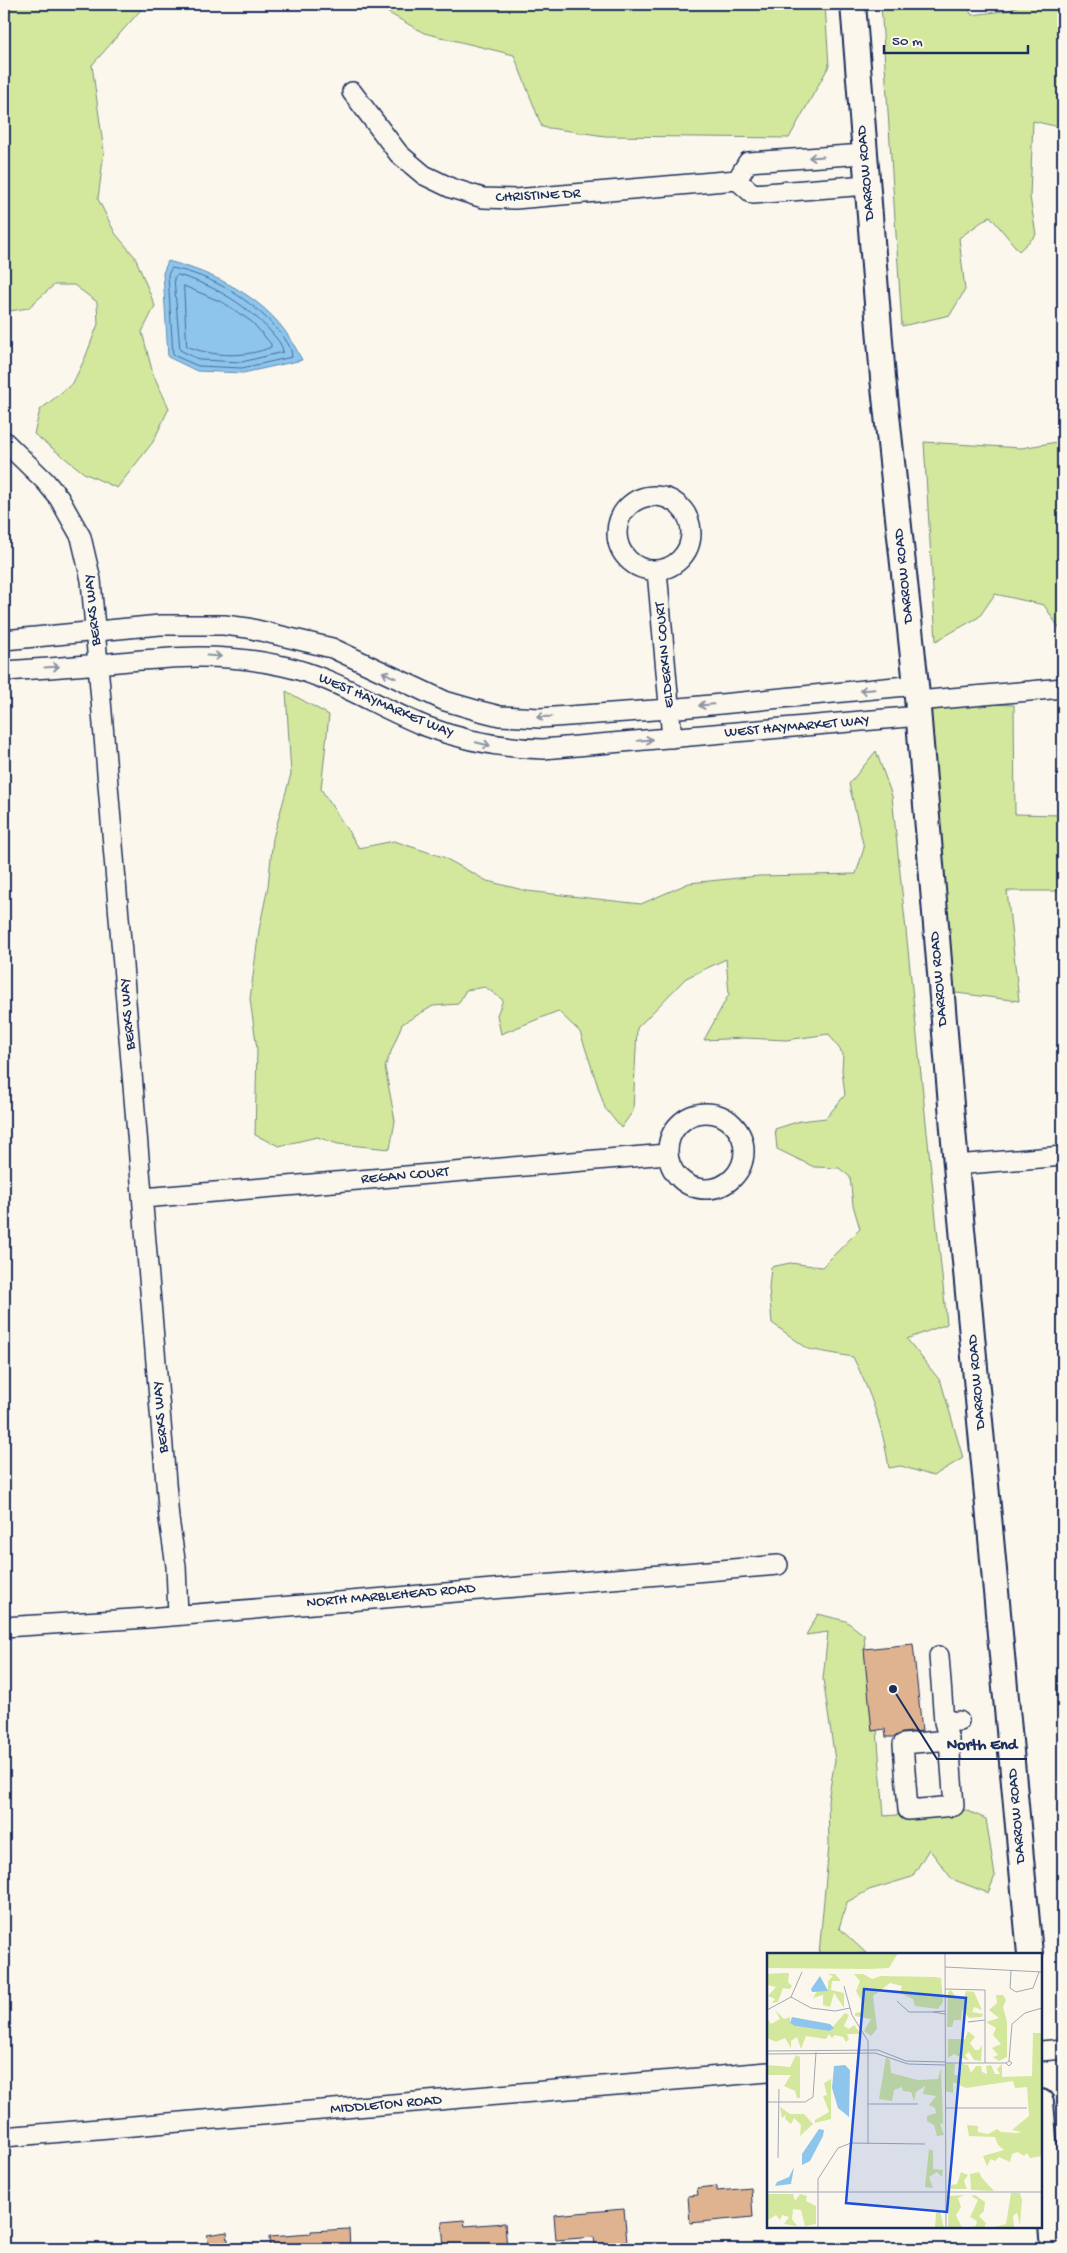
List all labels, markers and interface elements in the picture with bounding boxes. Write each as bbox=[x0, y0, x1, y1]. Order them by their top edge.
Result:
scale bar bbox=[884, 22, 1028, 54]
text: 50 m bbox=[892, 33, 923, 51]
street label: DARROW ROAD bbox=[853, 125, 879, 222]
one-way arrow bbox=[808, 153, 824, 162]
street label: CHRISTINE DR bbox=[495, 185, 582, 207]
street label: DARROW ROAD bbox=[890, 528, 918, 625]
street label: BERKS WAY bbox=[80, 573, 106, 648]
street label: ELDERKIN COURT bbox=[651, 600, 679, 709]
one-way arrow bbox=[206, 652, 222, 661]
one-way arrow bbox=[44, 663, 60, 672]
street label: WEST HAYMARKET WAY bbox=[316, 669, 456, 743]
one-way arrow bbox=[382, 669, 397, 679]
one-way arrow bbox=[860, 685, 876, 695]
one-way arrow bbox=[698, 700, 714, 710]
street label: WEST HAYMARKET WAY bbox=[724, 712, 870, 742]
one-way arrow bbox=[536, 713, 552, 722]
one-way arrow bbox=[637, 735, 653, 745]
one-way arrow bbox=[475, 739, 491, 749]
street label: DARROW ROAD bbox=[926, 931, 952, 1028]
street label: BERKS WAY bbox=[116, 977, 140, 1052]
street label: REGAN COURT bbox=[360, 1163, 451, 1189]
street label: DARROW ROAD bbox=[964, 1334, 990, 1431]
street label: BERKS WAY bbox=[149, 1380, 173, 1455]
street label: NORTH MARBLEHEAD ROAD bbox=[306, 1580, 477, 1612]
callout: North End bbox=[937, 1728, 1027, 1759]
text: North End bbox=[947, 1737, 1019, 1756]
street label: DARROW ROAD bbox=[1004, 1768, 1030, 1865]
inset map bbox=[767, 1953, 1042, 2228]
street label: MIDDLETON ROAD bbox=[329, 2091, 443, 2119]

